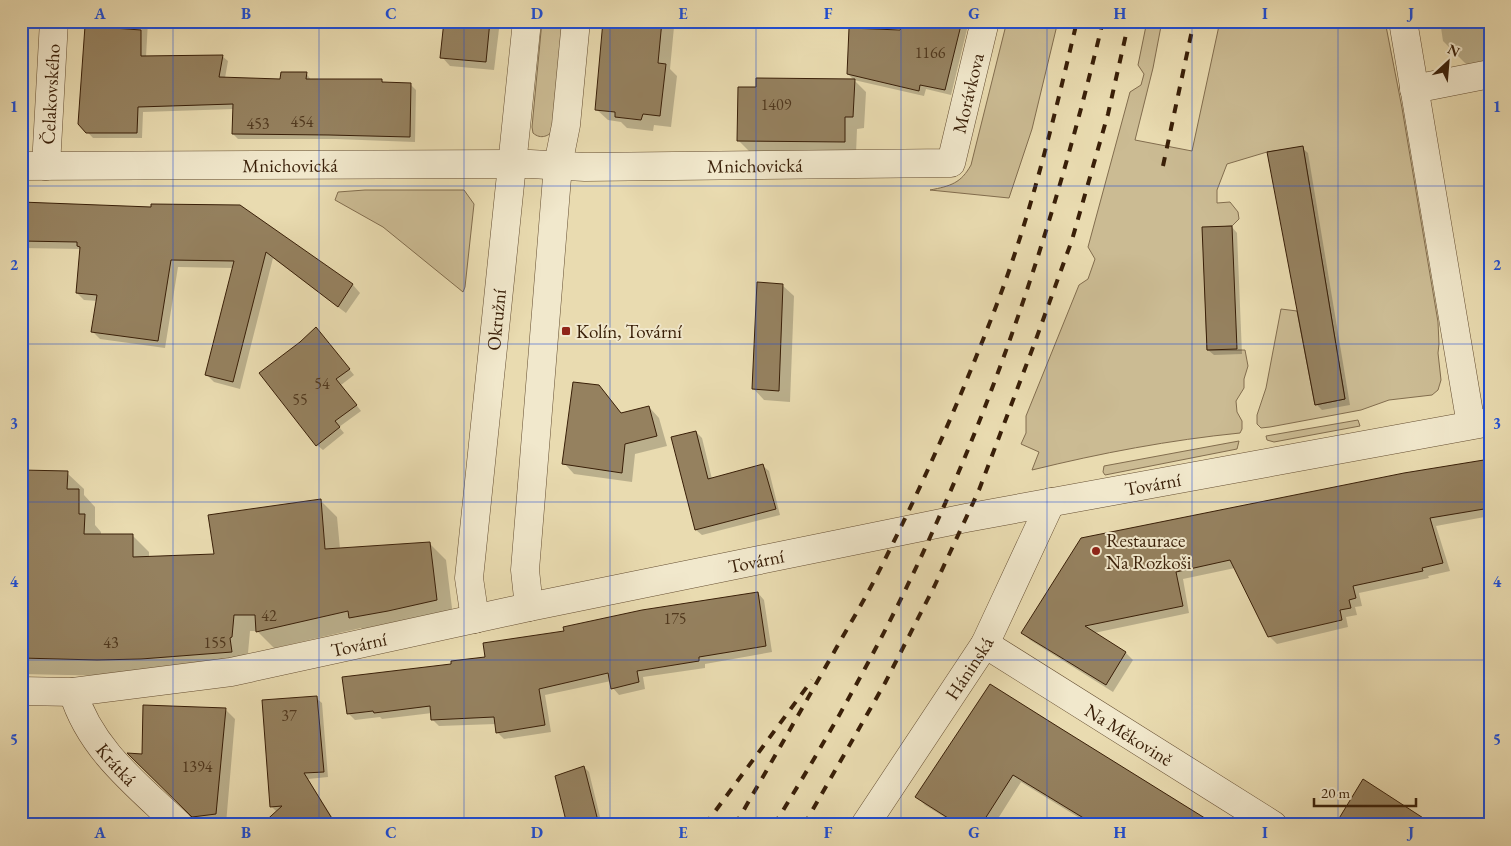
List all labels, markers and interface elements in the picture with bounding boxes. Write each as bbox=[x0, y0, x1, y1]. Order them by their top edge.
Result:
text: A bbox=[93, 3, 106, 24]
text: B bbox=[241, 3, 251, 24]
text: C bbox=[385, 3, 397, 24]
text: D bbox=[531, 3, 543, 24]
text: E bbox=[678, 3, 688, 24]
text: F bbox=[824, 3, 833, 24]
text: G bbox=[968, 3, 980, 24]
text: H bbox=[1114, 3, 1127, 24]
text: I bbox=[1262, 3, 1268, 24]
text: J bbox=[1406, 3, 1414, 24]
north arrow bbox=[1424, 38, 1474, 88]
text: N bbox=[1445, 40, 1463, 61]
house number: 1166 bbox=[915, 42, 946, 63]
street label: Čelakovského bbox=[35, 43, 66, 145]
street label: Morávkova bbox=[947, 50, 990, 136]
house number: 1409 bbox=[761, 94, 792, 115]
text: 1 bbox=[10, 96, 18, 117]
text: 1 bbox=[1493, 96, 1501, 117]
house number: 454 bbox=[290, 111, 314, 132]
house number: 453 bbox=[246, 113, 270, 134]
street label: Mnichovická bbox=[242, 153, 338, 178]
street label: Mnichovická bbox=[707, 153, 803, 179]
text: 2 bbox=[10, 254, 19, 275]
text: 2 bbox=[1493, 254, 1502, 275]
street label: Okružní bbox=[481, 288, 512, 352]
place label: Kolín, Tovární bbox=[576, 319, 682, 344]
marker: Kolín, Tovární bbox=[560, 325, 572, 337]
house number: 54 bbox=[314, 373, 330, 394]
house number: 55 bbox=[292, 389, 308, 410]
text: 3 bbox=[10, 413, 18, 434]
text: 3 bbox=[1493, 413, 1501, 434]
street label: Tovární bbox=[1123, 467, 1183, 502]
place label: Restaurace Na Rozkoši bbox=[1106, 528, 1192, 575]
street label: Tovární bbox=[726, 543, 787, 579]
marker: Restaurace Na Rozkoši bbox=[1090, 545, 1102, 557]
text: 4 bbox=[10, 571, 19, 592]
text: 4 bbox=[1493, 571, 1502, 592]
house number: 42 bbox=[261, 605, 277, 626]
house number: 175 bbox=[663, 608, 687, 629]
street label: Tovární bbox=[329, 626, 389, 663]
house number: 43 bbox=[103, 632, 119, 653]
house number: 155 bbox=[203, 632, 227, 653]
street label: Háninská bbox=[939, 633, 1000, 705]
street label: Na Měkovině bbox=[1080, 698, 1177, 772]
house number: 37 bbox=[281, 705, 297, 726]
text: 5 bbox=[10, 729, 18, 750]
text: 5 bbox=[1493, 729, 1501, 750]
street label: Krátká bbox=[90, 738, 142, 792]
house number: 1394 bbox=[182, 756, 213, 777]
scale bar bbox=[1314, 776, 1416, 808]
text: 20 m bbox=[1321, 783, 1350, 802]
text: A bbox=[93, 822, 106, 843]
text: B bbox=[241, 822, 251, 843]
text: C bbox=[385, 822, 397, 843]
text: D bbox=[531, 822, 543, 843]
text: E bbox=[678, 822, 688, 843]
text: F bbox=[824, 822, 833, 843]
text: G bbox=[968, 822, 980, 843]
text: H bbox=[1114, 822, 1127, 843]
text: I bbox=[1262, 822, 1268, 843]
text: J bbox=[1406, 822, 1414, 843]

